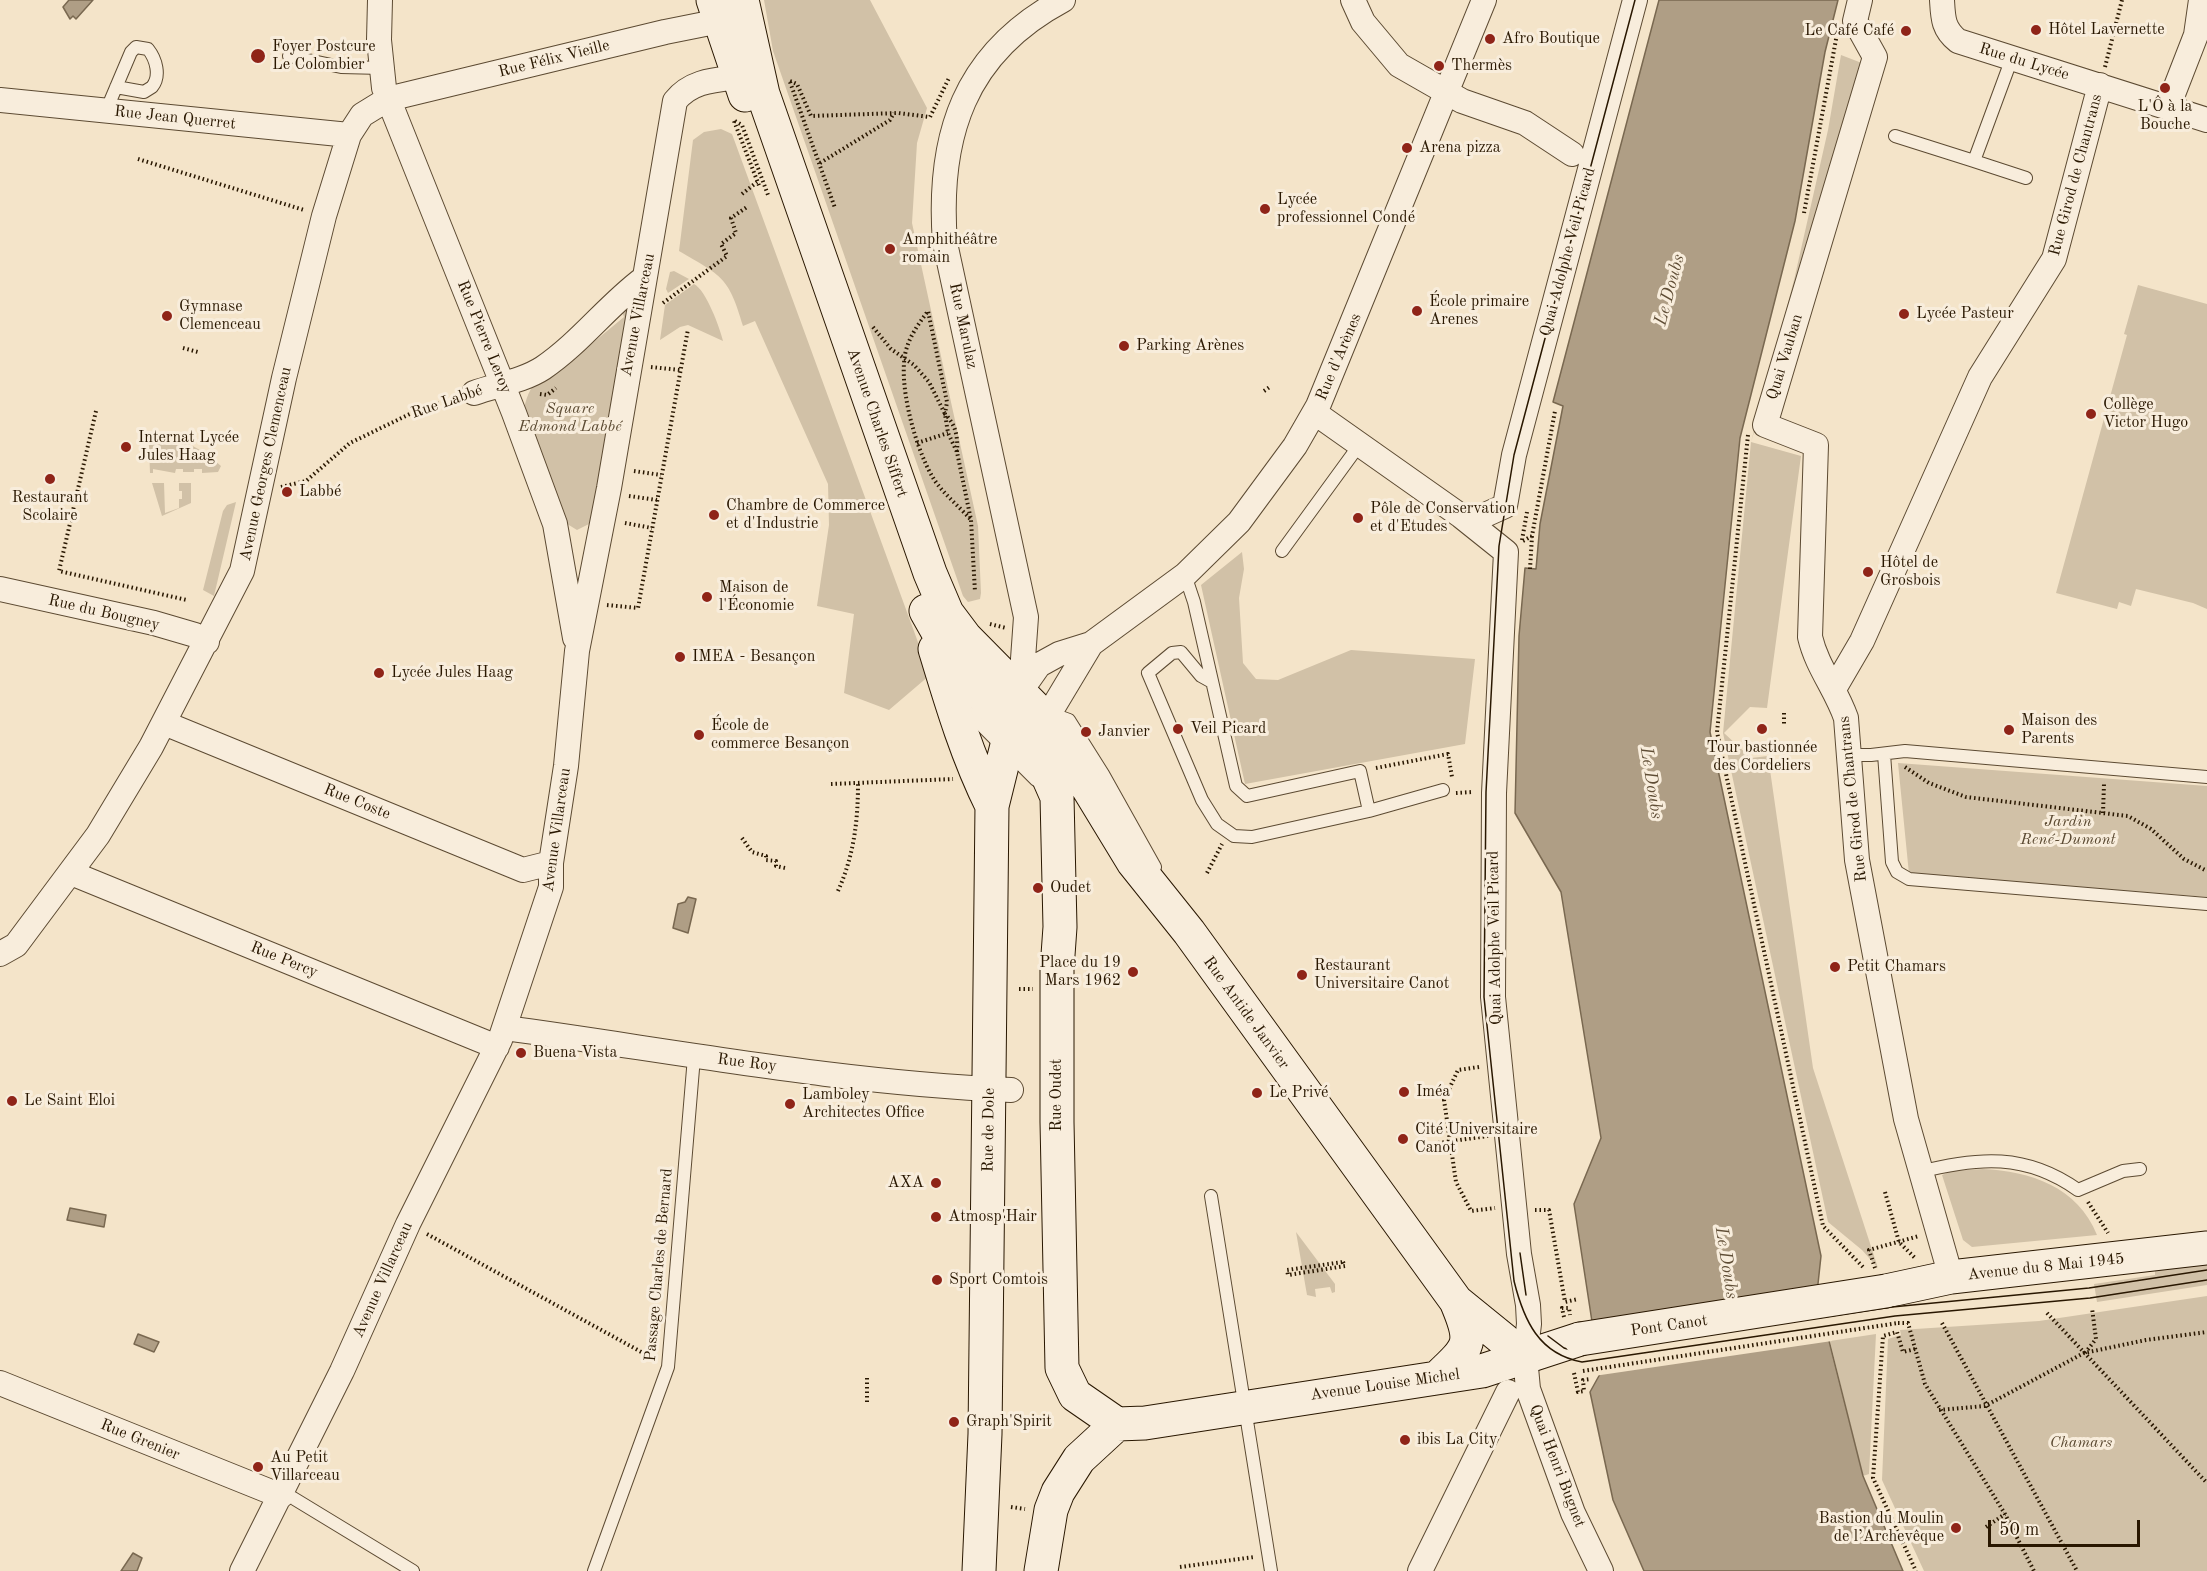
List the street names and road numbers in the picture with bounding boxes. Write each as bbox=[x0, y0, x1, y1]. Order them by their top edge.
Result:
street label: Rue Félix Vieille bbox=[496, 36, 612, 82]
street label: Rue du Lycée bbox=[1977, 39, 2071, 85]
street label: Rue Girod de Chantrans bbox=[2045, 92, 2107, 258]
street label: Rue Jean Querret bbox=[113, 102, 237, 134]
street label: Quai Adolphe Veil Picard bbox=[1536, 165, 1600, 339]
street label: Avenue Villarceau bbox=[617, 252, 659, 378]
street label: Rue Pierre Leroy bbox=[453, 278, 515, 396]
street label: Rue Marulaz bbox=[945, 281, 981, 371]
street label: Rue d'Arènes bbox=[1312, 310, 1366, 404]
street label: Quai Vauban bbox=[1763, 312, 1807, 402]
street label: Avenue Charles Siffert bbox=[842, 346, 912, 500]
street label: Avenue Georges Clemenceau bbox=[236, 365, 296, 563]
street label: Rue Labbé bbox=[409, 381, 485, 423]
street label: Rue du Bougney bbox=[46, 591, 162, 635]
street label: Rue Girod de Chantrans bbox=[1835, 715, 1871, 883]
street label: Avenue Villarceau bbox=[539, 767, 575, 893]
street label: Rue Coste bbox=[321, 780, 393, 824]
street label: Quai Adolphe Veil Picard bbox=[1484, 851, 1506, 1025]
street label: Rue Percy bbox=[247, 938, 321, 982]
street label: Rue Antide Janvier bbox=[1199, 953, 1293, 1073]
street label: Rue Roy bbox=[716, 1050, 778, 1076]
street label: Rue Oudet bbox=[1047, 1059, 1067, 1131]
street label: Rue de Dole bbox=[979, 1088, 999, 1172]
street label: Passage Charles de Bernard bbox=[641, 1168, 677, 1362]
street label: Avenue Villarceau bbox=[349, 1219, 417, 1341]
street label: Avenue du 8 Mai 1945 bbox=[1967, 1249, 2125, 1285]
street label: Pont Canot bbox=[1629, 1311, 1709, 1341]
street label: Avenue Louise Michel bbox=[1309, 1365, 1461, 1405]
street label: Quai Henri Bugnet bbox=[1525, 1402, 1589, 1530]
street label: Rue Grenier bbox=[97, 1415, 183, 1465]

